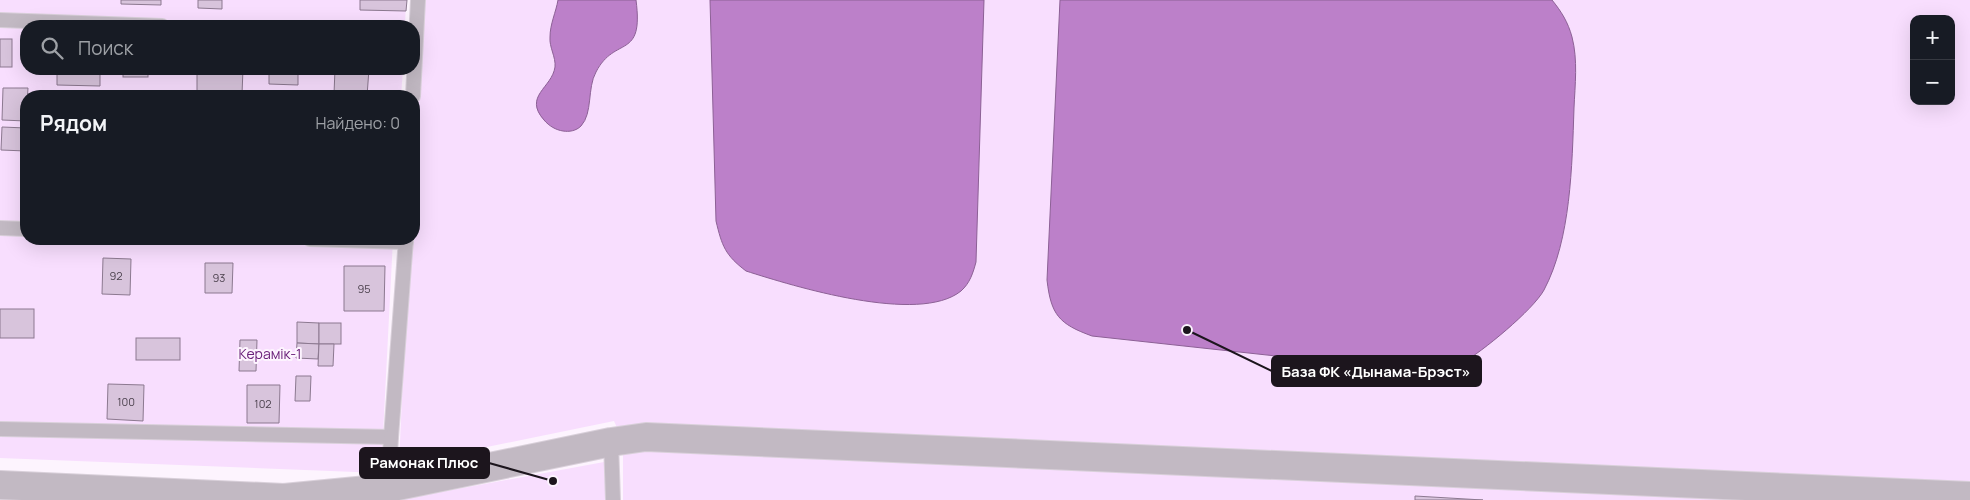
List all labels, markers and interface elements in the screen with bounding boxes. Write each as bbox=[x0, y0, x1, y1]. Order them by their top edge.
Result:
map controls bbox=[1910, 15, 1955, 105]
button: + bbox=[1910, 15, 1955, 60]
search box bbox=[20, 20, 420, 75]
icon: search bbox=[38, 34, 66, 62]
text: Поиск bbox=[78, 35, 133, 61]
button: − bbox=[1910, 60, 1955, 105]
text: Рядом bbox=[40, 109, 107, 137]
text: Найдено: 0 bbox=[315, 112, 400, 134]
house number: 92 bbox=[109, 268, 123, 283]
house number: 93 bbox=[213, 270, 225, 285]
house number: 95 bbox=[357, 281, 371, 296]
park label: Керамік-1 bbox=[239, 344, 301, 363]
callout: База ФК «Дынама-Брэст» bbox=[1272, 356, 1481, 386]
text: База ФК «Дынама-Брэст» bbox=[1282, 361, 1470, 382]
house number: 100 bbox=[117, 394, 135, 409]
house number: 102 bbox=[254, 396, 272, 411]
callout: Рамонак Плюс bbox=[360, 448, 489, 478]
text: Рамонак Плюс bbox=[370, 452, 479, 473]

